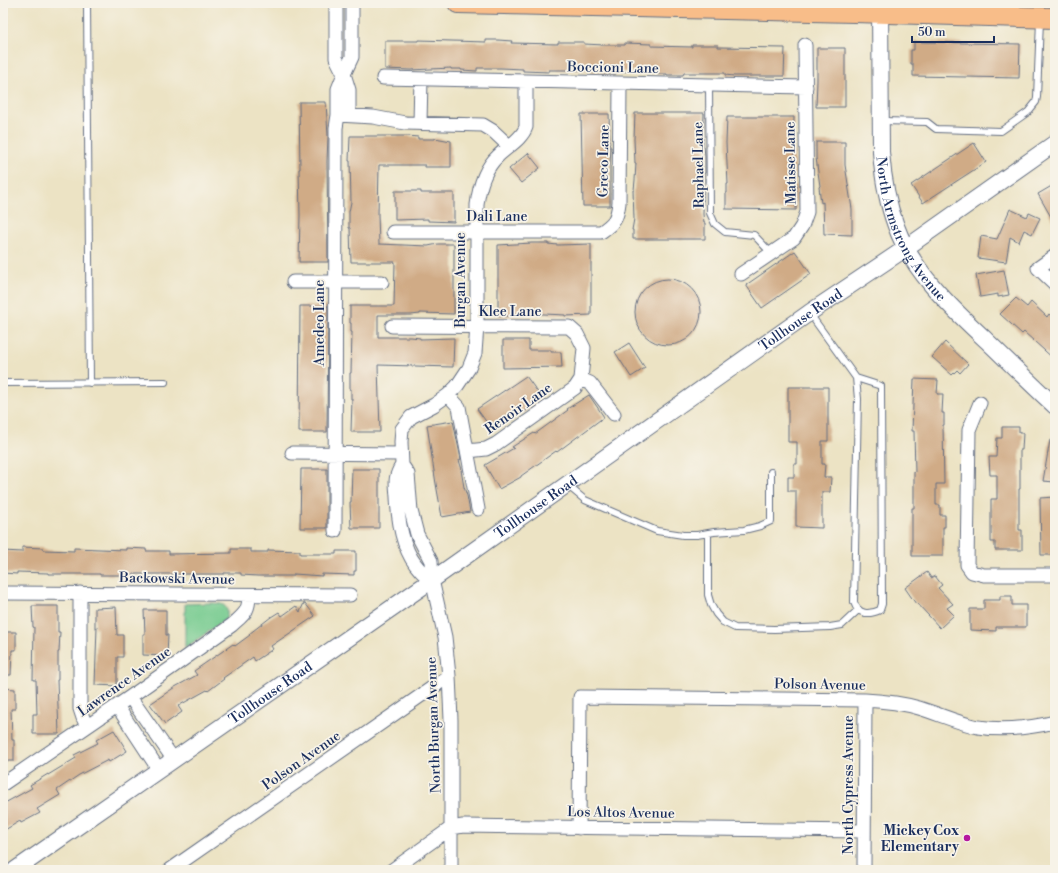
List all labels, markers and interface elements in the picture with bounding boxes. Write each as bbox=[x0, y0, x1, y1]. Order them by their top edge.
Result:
scale bar bbox=[912, 18, 994, 44]
text: 50 m bbox=[918, 25, 946, 40]
street label: Boccioni Lane bbox=[566, 58, 659, 78]
street label: Matisse Lane bbox=[781, 121, 801, 205]
street label: Raphael Lane bbox=[689, 122, 709, 208]
street label: Greco Lane bbox=[594, 124, 614, 198]
street label: North Armstrong Avenue bbox=[871, 156, 950, 306]
street label: Dali Lane bbox=[466, 208, 528, 226]
street label: Burgan Avenue bbox=[452, 232, 470, 329]
street label: Amedeo Lane bbox=[311, 280, 329, 367]
street label: Tollhouse Road bbox=[756, 285, 846, 356]
street label: Klee Lane bbox=[478, 303, 542, 321]
street label: Renoir Lane bbox=[481, 379, 556, 439]
street label: Tollhouse Road bbox=[491, 472, 581, 543]
street label: Backowski Avenue bbox=[118, 569, 235, 589]
street label: Lawrence Avenue bbox=[74, 643, 175, 721]
street label: North Burgan Avenue bbox=[423, 657, 445, 793]
street label: Tollhouse Road bbox=[226, 658, 316, 729]
street label: Polson Avenue bbox=[774, 675, 866, 695]
street label: North Cypress Avenue bbox=[840, 715, 858, 855]
street label: Polson Avenue bbox=[259, 727, 344, 795]
street label: Los Altos Avenue bbox=[567, 803, 675, 823]
place label: Mickey Cox Elementary bbox=[881, 822, 960, 856]
marker: Mickey Cox Elementary bbox=[962, 833, 972, 843]

